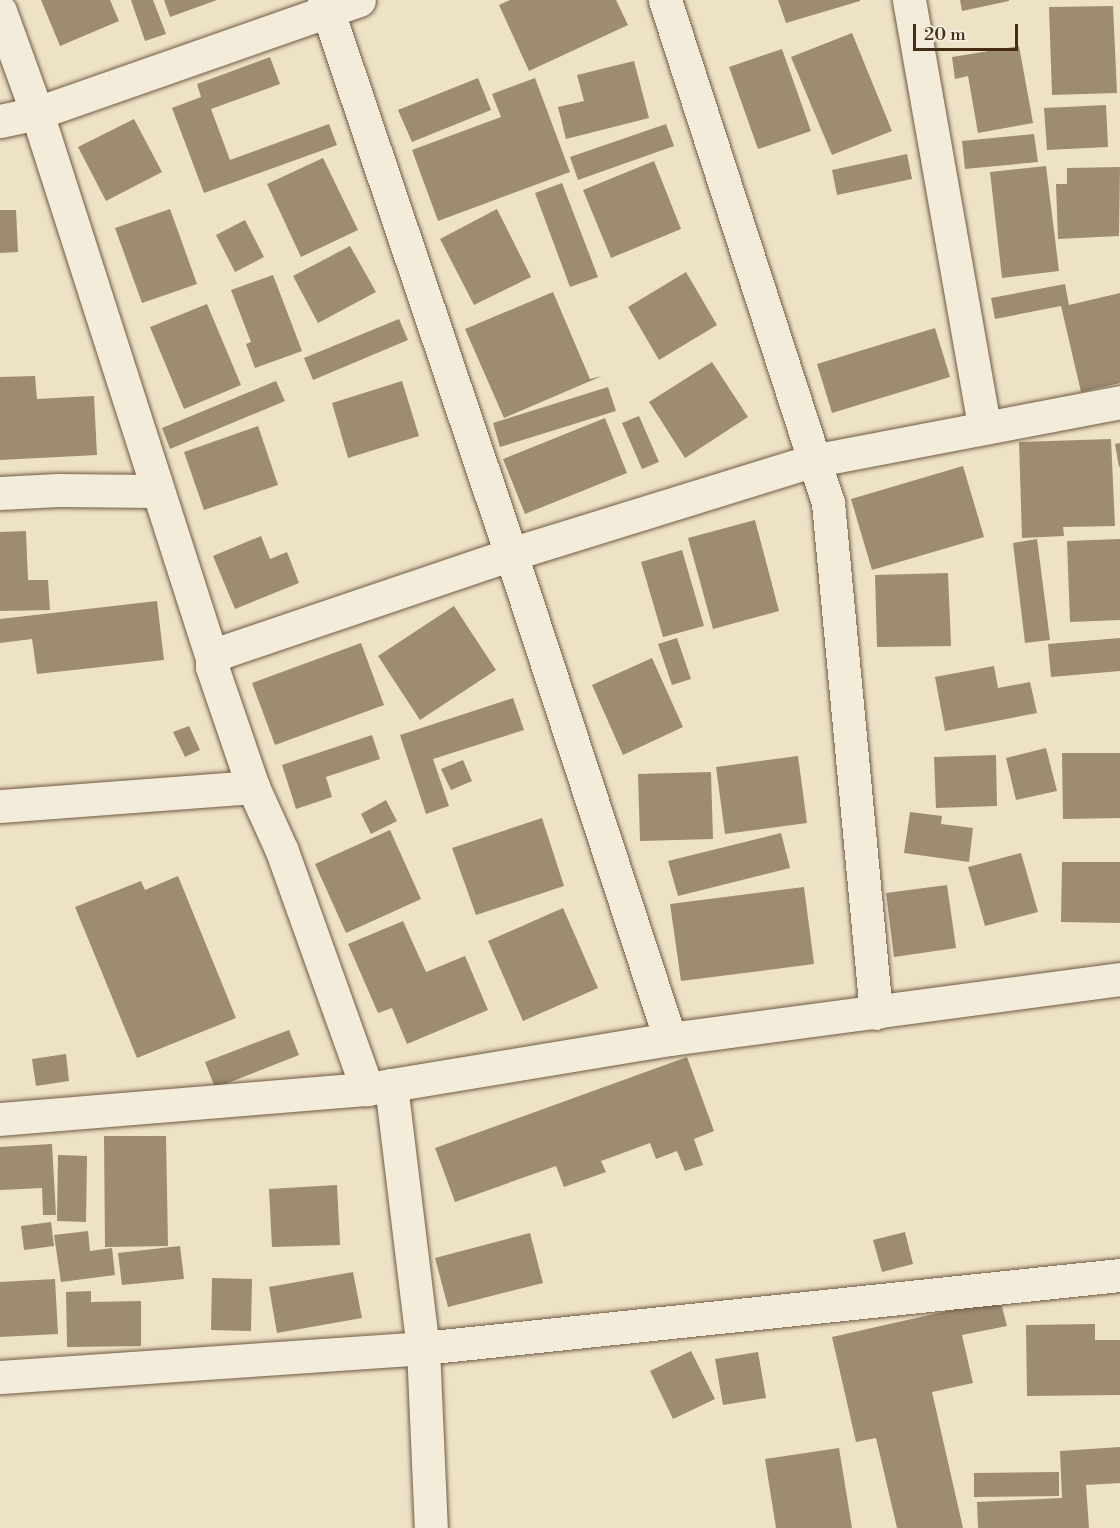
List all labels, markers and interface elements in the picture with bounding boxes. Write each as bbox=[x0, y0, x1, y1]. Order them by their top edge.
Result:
scale bar bbox=[916, 12, 1021, 50]
text: 20 m bbox=[924, 23, 966, 46]

